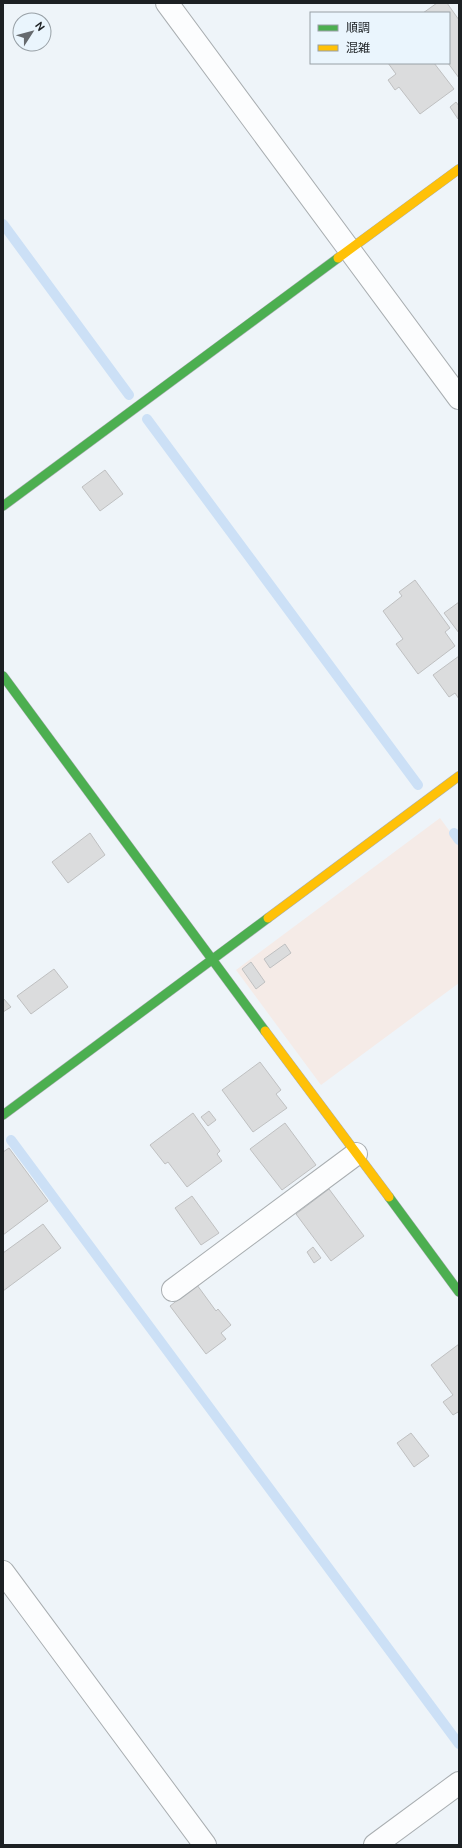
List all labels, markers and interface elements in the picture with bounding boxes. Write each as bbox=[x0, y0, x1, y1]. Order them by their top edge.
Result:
north arrow bbox=[12, 12, 52, 52]
legend bbox=[310, 12, 450, 64]
text: N bbox=[33, 19, 47, 33]
text: 順調 bbox=[346, 21, 370, 34]
text: 混雑 bbox=[346, 41, 370, 54]

